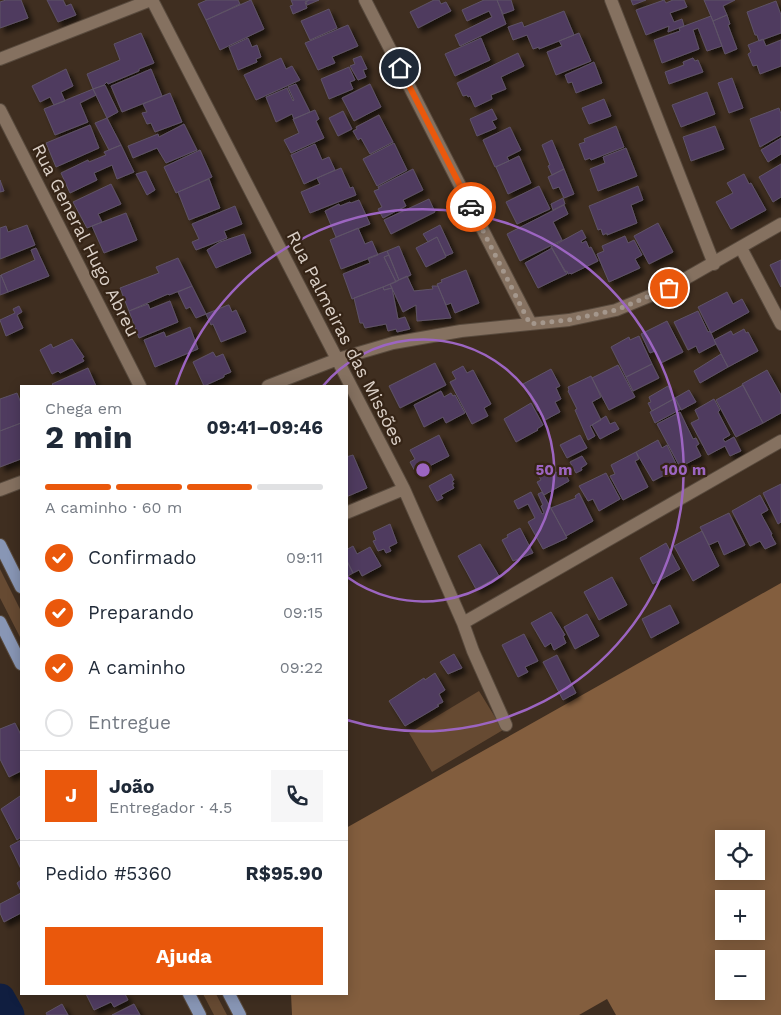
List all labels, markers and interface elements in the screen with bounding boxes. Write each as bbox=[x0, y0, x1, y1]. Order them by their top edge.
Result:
pin bbox=[379, 47, 421, 89]
icon: home bbox=[386, 54, 414, 82]
street label: Rua General Hugo Abreu bbox=[28, 140, 144, 340]
courier bbox=[446, 182, 496, 232]
icon: car bbox=[457, 193, 485, 221]
street label: Rua Palmeiras das Missões bbox=[283, 227, 409, 449]
pin bbox=[648, 267, 690, 309]
icon: bag bbox=[655, 274, 683, 302]
text: Chega em bbox=[45, 399, 122, 418]
text: 09:41–09:46 bbox=[207, 416, 323, 439]
text: 2 min bbox=[45, 418, 133, 456]
centre of rings bbox=[414, 461, 432, 479]
text: 50 m bbox=[536, 461, 572, 479]
text: 100 m bbox=[662, 461, 706, 479]
text: A caminho · 60 m bbox=[45, 498, 182, 517]
icon: check bbox=[45, 544, 73, 572]
text: Confirmado bbox=[88, 546, 197, 569]
text: 09:11 bbox=[286, 548, 323, 567]
icon: check bbox=[45, 599, 73, 627]
text: Preparando bbox=[88, 601, 194, 624]
text: 09:15 bbox=[283, 603, 323, 622]
icon: check bbox=[45, 654, 73, 682]
text: A caminho bbox=[88, 656, 186, 679]
text: 09:22 bbox=[280, 658, 323, 677]
text: Entregue bbox=[88, 711, 171, 734]
button: phone bbox=[271, 770, 323, 822]
text: João bbox=[109, 775, 154, 798]
text: J bbox=[65, 784, 77, 807]
text: Entregador · 4.5 bbox=[109, 798, 232, 817]
map controls bbox=[715, 830, 765, 1000]
button: locate bbox=[715, 830, 765, 880]
text: Pedido #5360 bbox=[45, 862, 172, 885]
text: R$95.90 bbox=[246, 862, 323, 885]
button: + bbox=[715, 890, 765, 940]
button: Ajuda bbox=[45, 927, 323, 985]
button: − bbox=[715, 950, 765, 1000]

